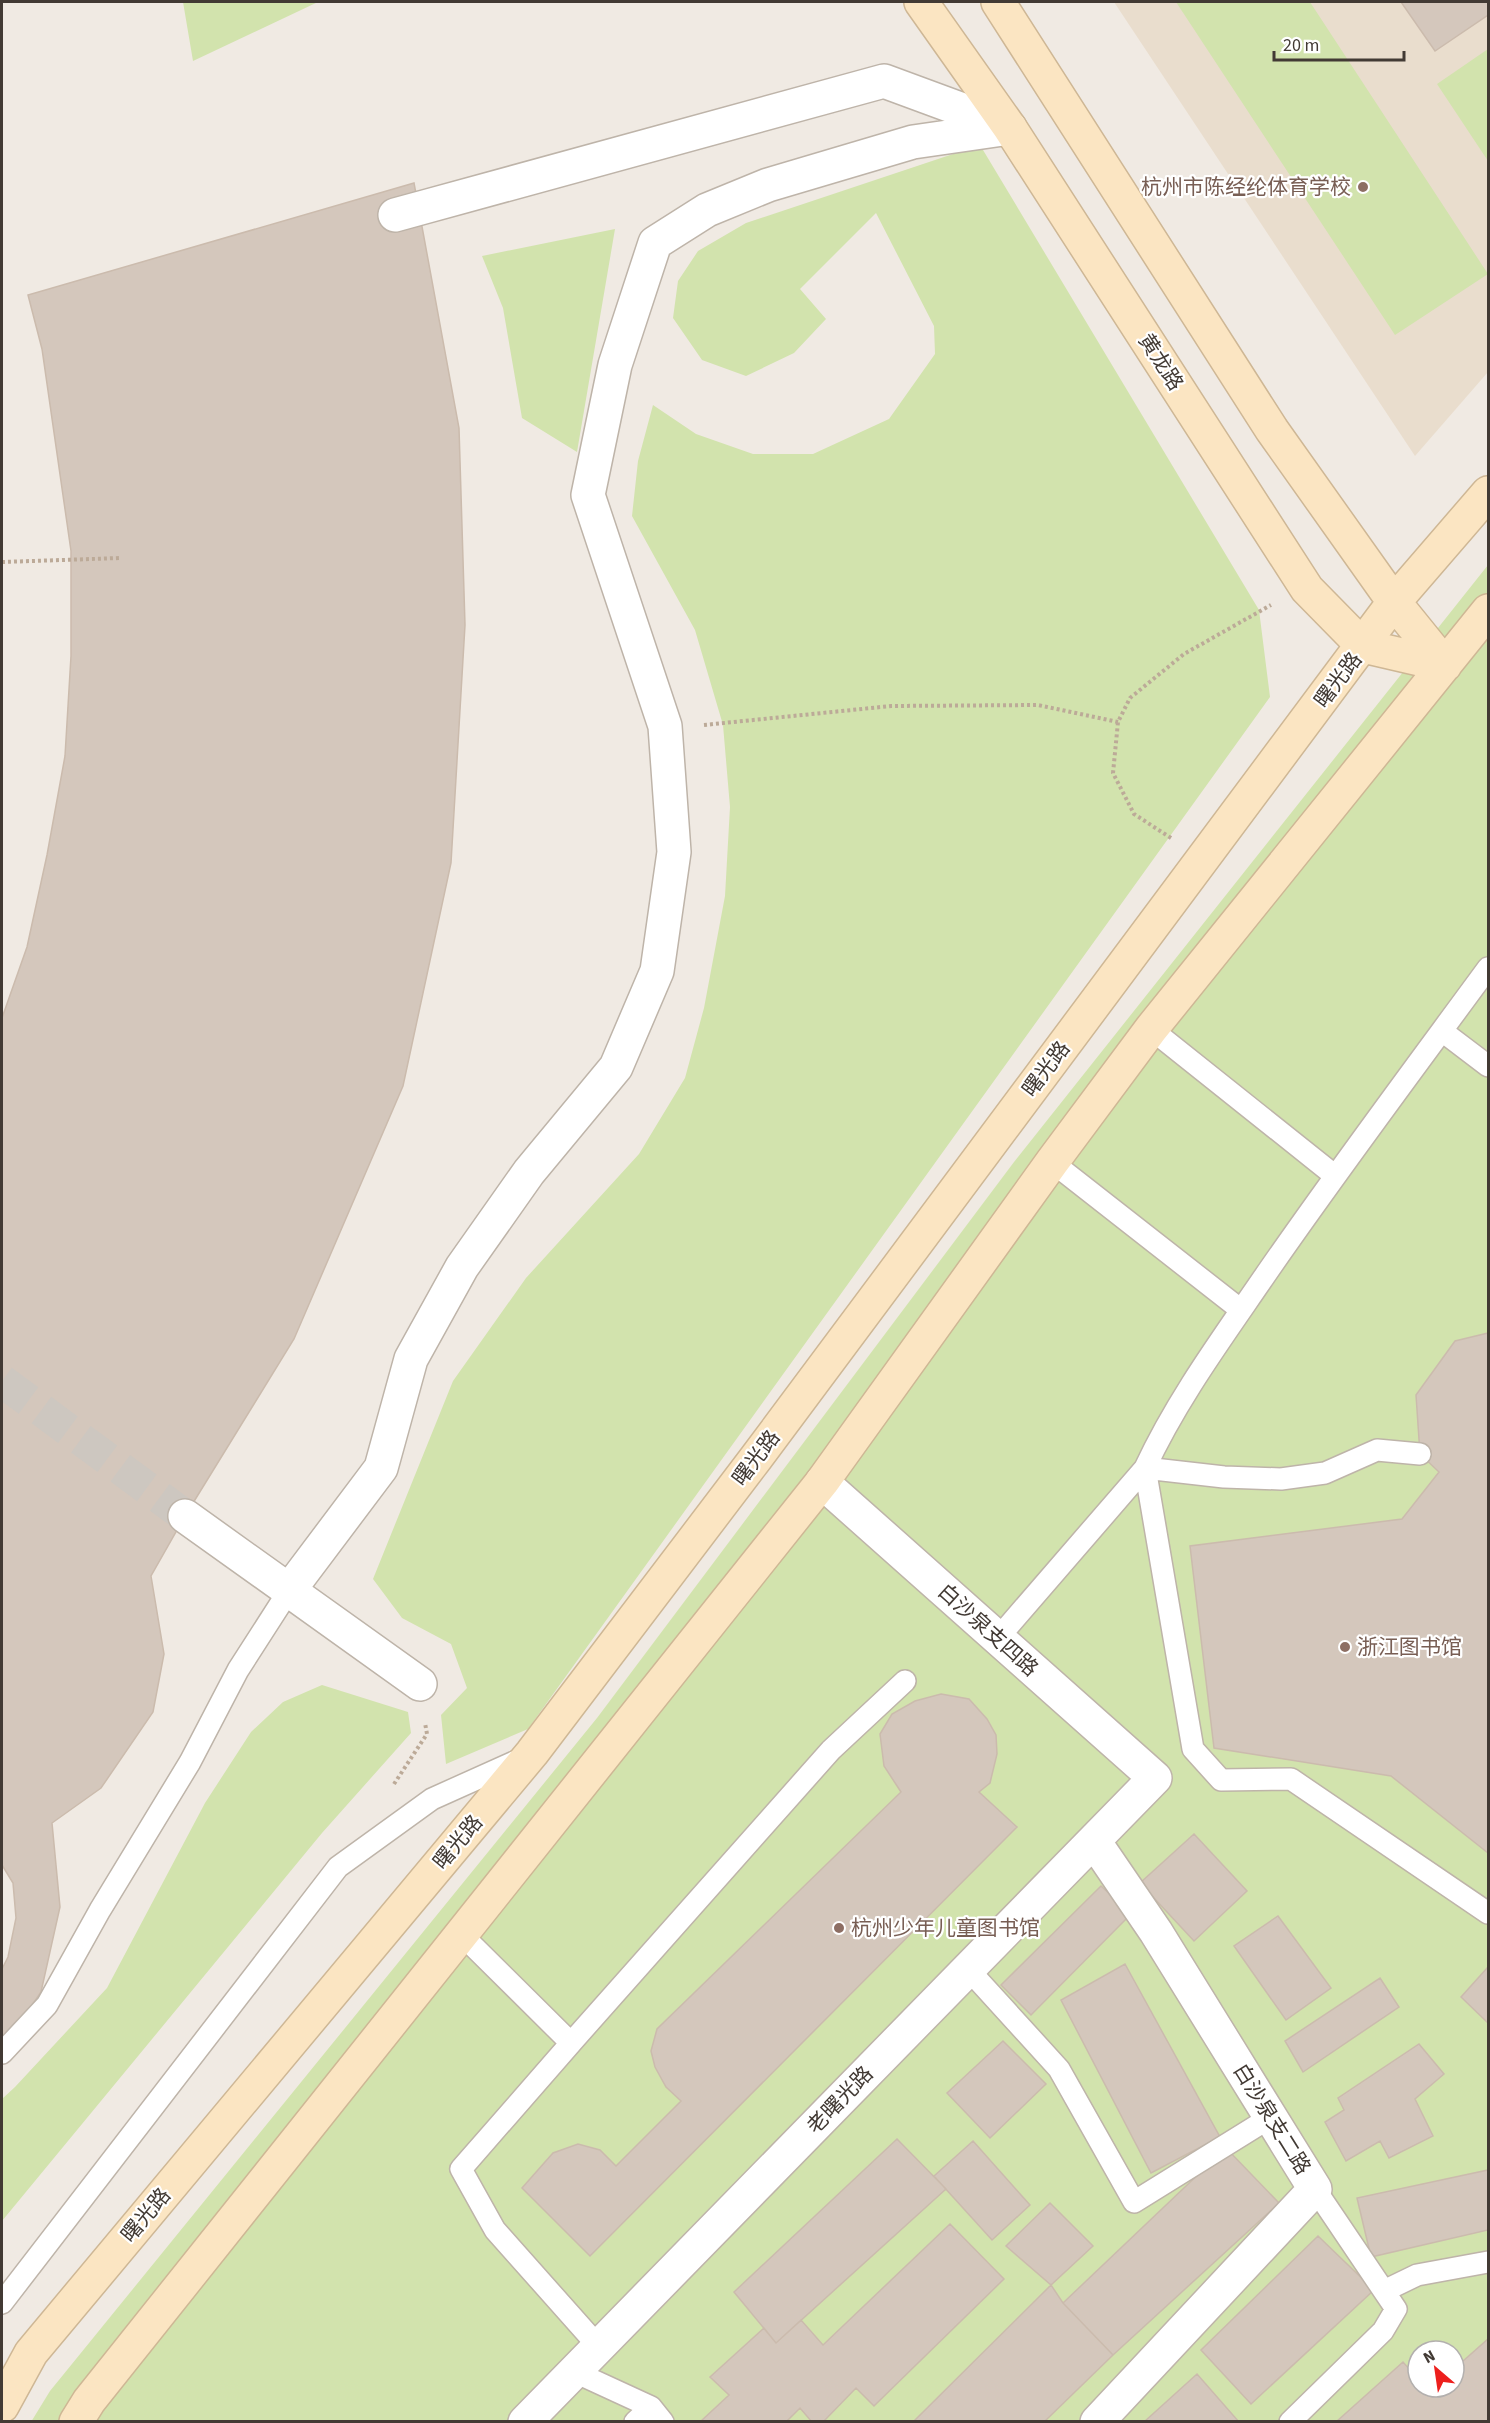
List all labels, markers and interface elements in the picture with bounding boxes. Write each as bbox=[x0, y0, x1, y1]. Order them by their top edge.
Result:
scale bar bbox=[1274, 24, 1404, 62]
text: 20 m bbox=[1283, 33, 1319, 58]
place label: 杭州市陈经纶体育学校 bbox=[1141, 172, 1351, 202]
marker: 杭州市陈经纶体育学校 bbox=[1356, 180, 1370, 194]
street label: 黄龙路 bbox=[1131, 327, 1191, 397]
street label: 曙光路 bbox=[1307, 646, 1369, 714]
street label: 曙光路 bbox=[1015, 1035, 1077, 1103]
street label: 曙光路 bbox=[725, 1424, 787, 1492]
street label: 白沙泉支四路 bbox=[931, 1577, 1045, 1683]
place label: 浙江图书馆 bbox=[1357, 1632, 1462, 1662]
marker: 浙江图书馆 bbox=[1338, 1640, 1352, 1654]
street label: 曙光路 bbox=[426, 1808, 490, 1876]
place label: 杭州少年儿童图书馆 bbox=[851, 1913, 1040, 1943]
marker: 杭州少年儿童图书馆 bbox=[832, 1921, 846, 1935]
street label: 白沙泉支二路 bbox=[1226, 2058, 1318, 2180]
street label: 老曙光路 bbox=[800, 2059, 880, 2141]
street label: 曙光路 bbox=[114, 2181, 178, 2249]
north arrow bbox=[1406, 2339, 1466, 2399]
text: N bbox=[1419, 2345, 1439, 2369]

